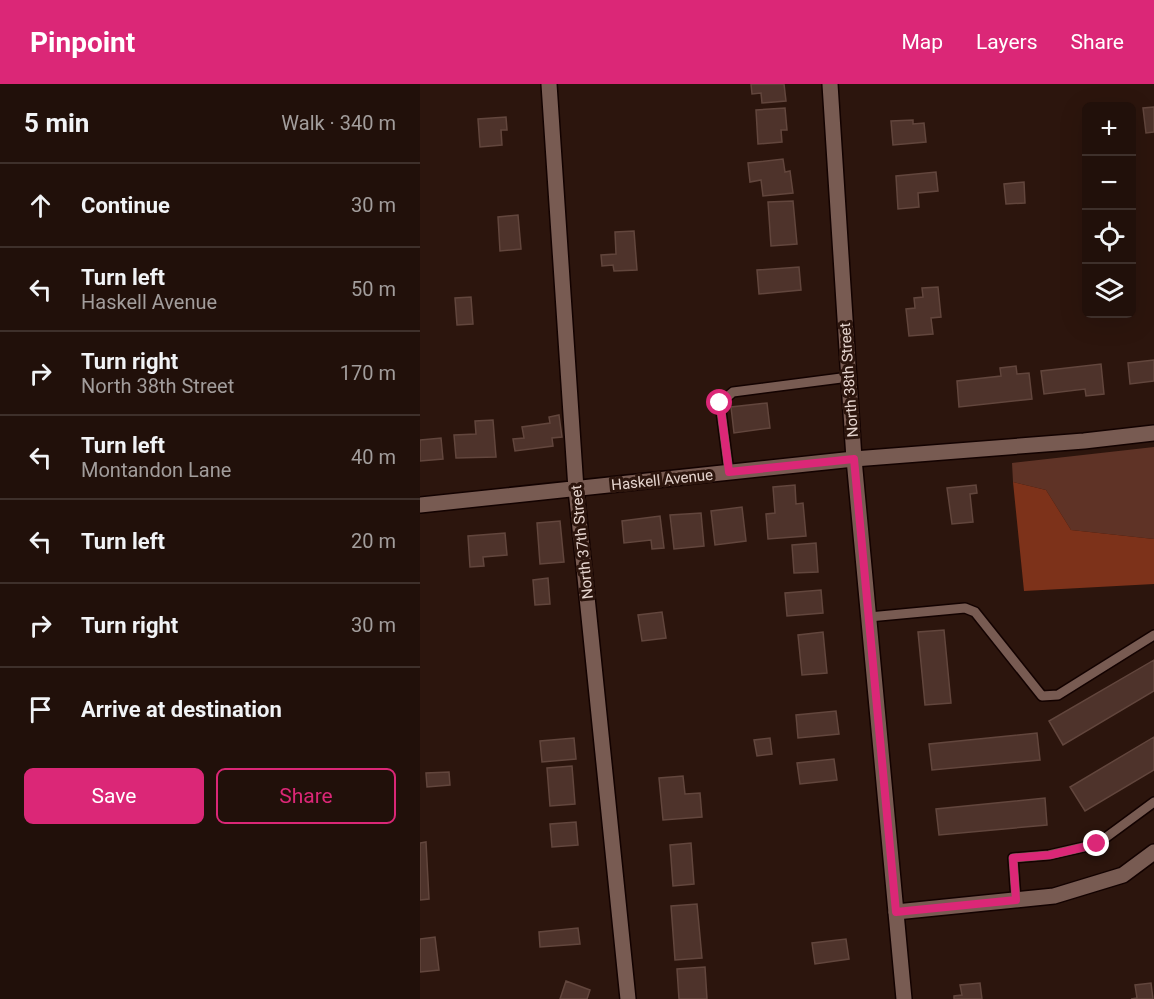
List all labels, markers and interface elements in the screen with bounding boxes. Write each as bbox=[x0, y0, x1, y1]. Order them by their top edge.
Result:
text: Pinpoint bbox=[30, 26, 135, 59]
text: Map bbox=[901, 30, 943, 54]
text: Layers bbox=[976, 30, 1037, 54]
text: Share bbox=[1070, 30, 1124, 54]
map controls bbox=[1082, 102, 1136, 318]
button: + bbox=[1082, 102, 1136, 156]
text: 5 min bbox=[24, 108, 89, 138]
text: Walk · 340 m bbox=[281, 111, 396, 135]
button: − bbox=[1082, 156, 1136, 210]
icon: ahead bbox=[24, 189, 57, 222]
text: Continue bbox=[81, 193, 170, 218]
text: 30 m bbox=[351, 193, 396, 217]
button: locate bbox=[1082, 210, 1136, 264]
button: layers bbox=[1082, 264, 1136, 318]
text: Turn left bbox=[81, 265, 165, 290]
icon: left bbox=[24, 273, 57, 306]
text: 50 m bbox=[351, 277, 396, 301]
text: Haskell Avenue bbox=[81, 290, 217, 314]
street label: North 38th Street bbox=[836, 322, 862, 438]
text: Turn right bbox=[81, 349, 178, 374]
icon: right bbox=[24, 357, 57, 390]
text: 170 m bbox=[340, 361, 396, 385]
text: North 38th Street bbox=[81, 374, 234, 398]
route start bbox=[706, 389, 732, 415]
text: Turn left bbox=[81, 433, 165, 458]
icon: left bbox=[24, 441, 57, 474]
text: 40 m bbox=[351, 445, 396, 469]
text: Montandon Lane bbox=[81, 458, 231, 482]
street label: Haskell Avenue bbox=[610, 466, 714, 494]
street label: North 37th Street bbox=[567, 484, 597, 600]
icon: left bbox=[24, 525, 57, 558]
text: Turn left bbox=[81, 529, 165, 554]
text: 20 m bbox=[351, 529, 396, 553]
icon: right bbox=[24, 609, 57, 642]
text: Turn right bbox=[81, 613, 178, 638]
text: 30 m bbox=[351, 613, 396, 637]
icon: arrive bbox=[24, 693, 57, 726]
text: Arrive at destination bbox=[81, 697, 282, 722]
button: Save bbox=[24, 768, 204, 824]
button: Share bbox=[216, 768, 396, 824]
route end bbox=[1083, 830, 1109, 856]

